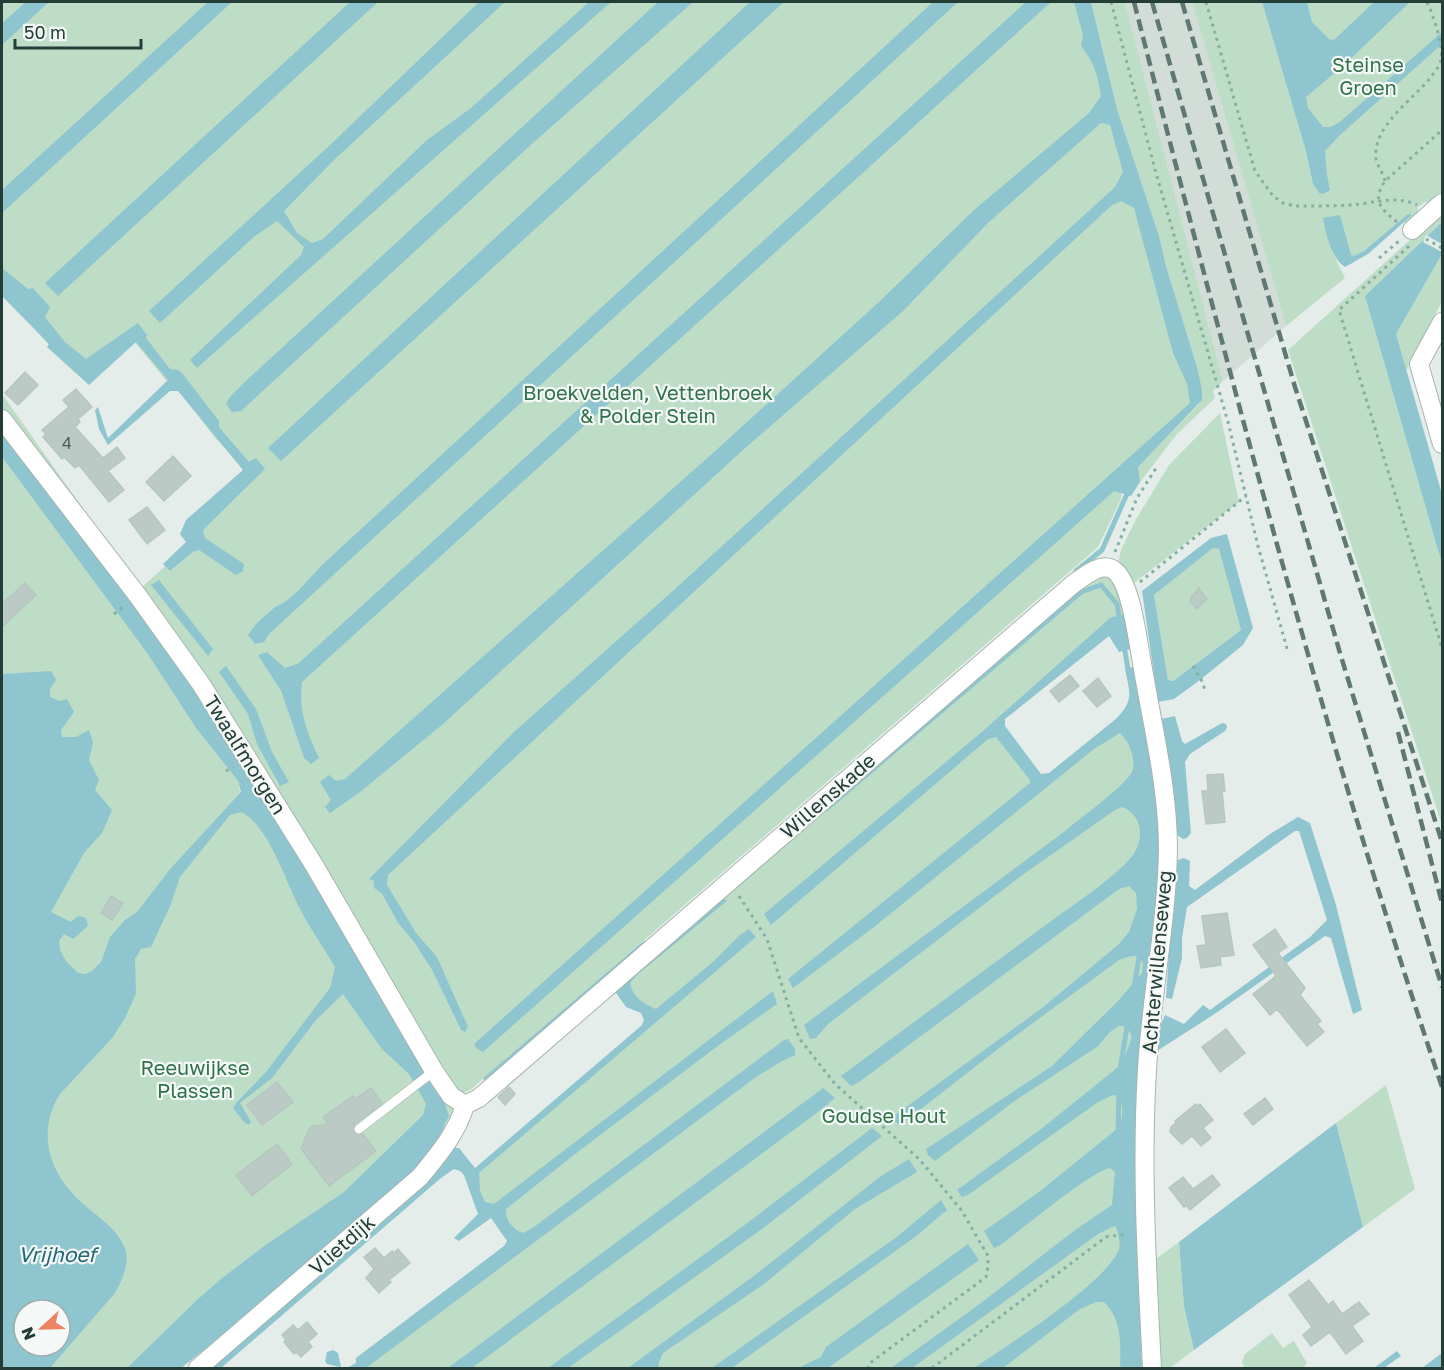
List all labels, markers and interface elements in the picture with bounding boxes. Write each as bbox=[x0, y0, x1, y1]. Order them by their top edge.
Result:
scale bar bbox=[15, 12, 141, 50]
text: 50 m bbox=[24, 21, 66, 43]
park label: Steinse Groen bbox=[1332, 52, 1404, 99]
park label: Broekvelden, Vettenbroek & Polder Stein bbox=[523, 380, 773, 427]
house number: 4 bbox=[62, 433, 72, 453]
street label: Twaalfmorgen bbox=[200, 691, 292, 818]
street label: Willenskade bbox=[775, 747, 880, 843]
street label: Achterwillenseweg bbox=[1136, 869, 1176, 1055]
park label: Reeuwijkse Plassen bbox=[140, 1055, 250, 1102]
park label: Goudse Hout bbox=[822, 1103, 947, 1127]
street label: Vlietdijk bbox=[304, 1209, 379, 1279]
water label: Vrijhoef bbox=[18, 1241, 99, 1267]
north arrow bbox=[12, 1298, 72, 1358]
text: N bbox=[17, 1324, 40, 1343]

